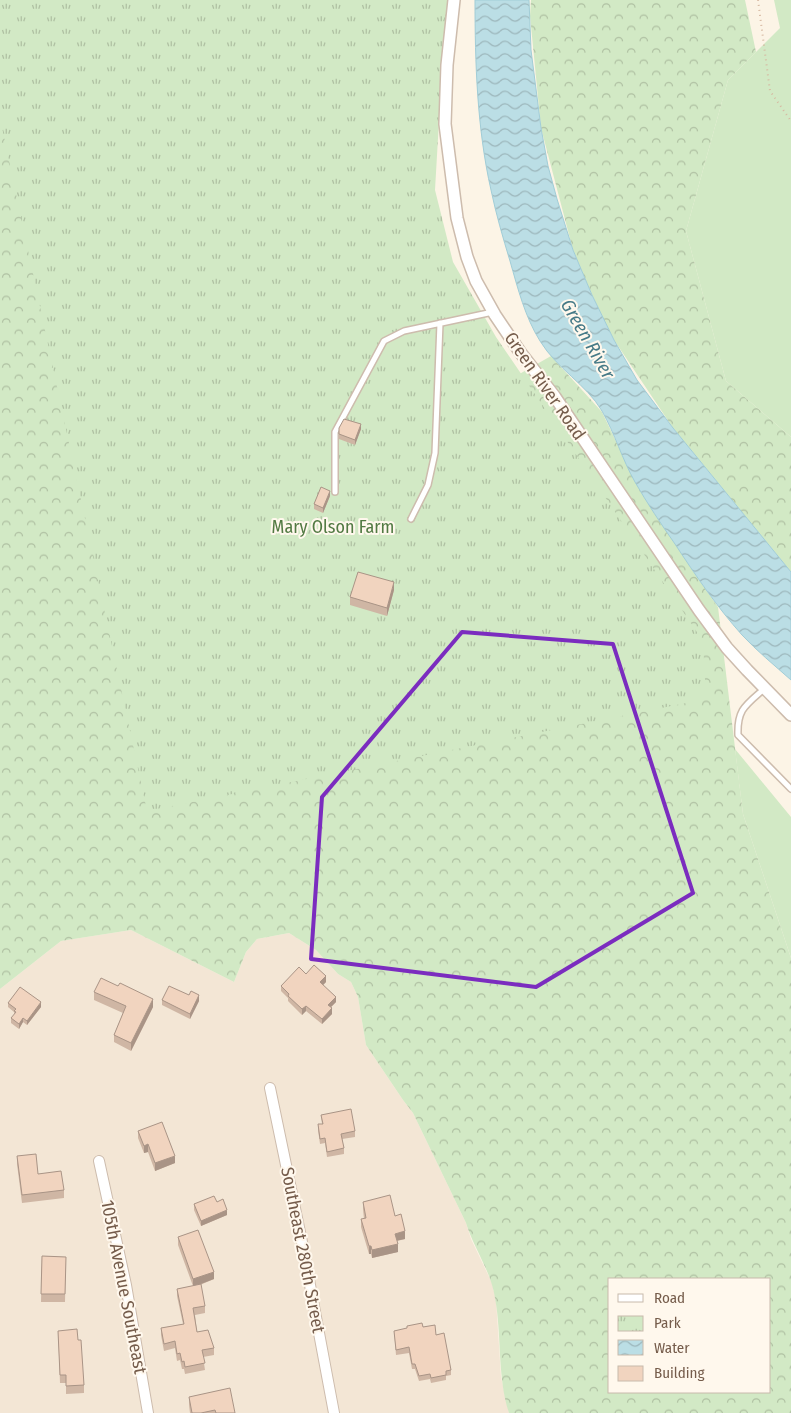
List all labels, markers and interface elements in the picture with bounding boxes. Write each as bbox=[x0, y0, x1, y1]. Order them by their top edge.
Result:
water label: Green River bbox=[556, 295, 621, 384]
street label: Green River Road bbox=[500, 328, 590, 444]
park label: Mary Olson Farm bbox=[272, 516, 394, 538]
street label: Southeast 280th Street bbox=[276, 1165, 330, 1335]
street label: 105th Avenue Southeast bbox=[96, 1198, 152, 1376]
legend bbox=[608, 1278, 771, 1393]
text: Road bbox=[654, 1289, 685, 1307]
text: Park bbox=[654, 1314, 681, 1332]
text: Water bbox=[654, 1339, 690, 1357]
text: Building bbox=[654, 1364, 705, 1382]

